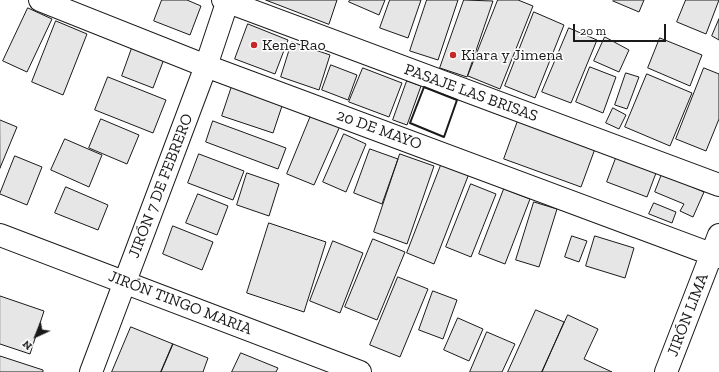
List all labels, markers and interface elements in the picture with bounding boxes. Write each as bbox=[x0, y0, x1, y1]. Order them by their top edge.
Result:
scale bar bbox=[575, 16, 668, 42]
text: 20 m bbox=[580, 24, 606, 38]
place label: Kene Rao bbox=[262, 35, 326, 55]
marker: Kene Rao bbox=[249, 40, 259, 50]
place label: Kiara y Jimena bbox=[461, 45, 563, 65]
marker: Kiara y Jimena bbox=[448, 50, 458, 60]
street label: PASAJE LAS BRISAS bbox=[402, 60, 540, 126]
street label: 20 DE MAYO bbox=[334, 106, 424, 154]
street label: JIRÓN 7 DE FEBRERO bbox=[125, 111, 197, 261]
street label: JIRÓN TINGO MARIA bbox=[106, 267, 254, 339]
street label: JIRÓN LIMA bbox=[663, 271, 713, 359]
north arrow bbox=[16, 316, 56, 356]
text: N bbox=[20, 337, 35, 353]

